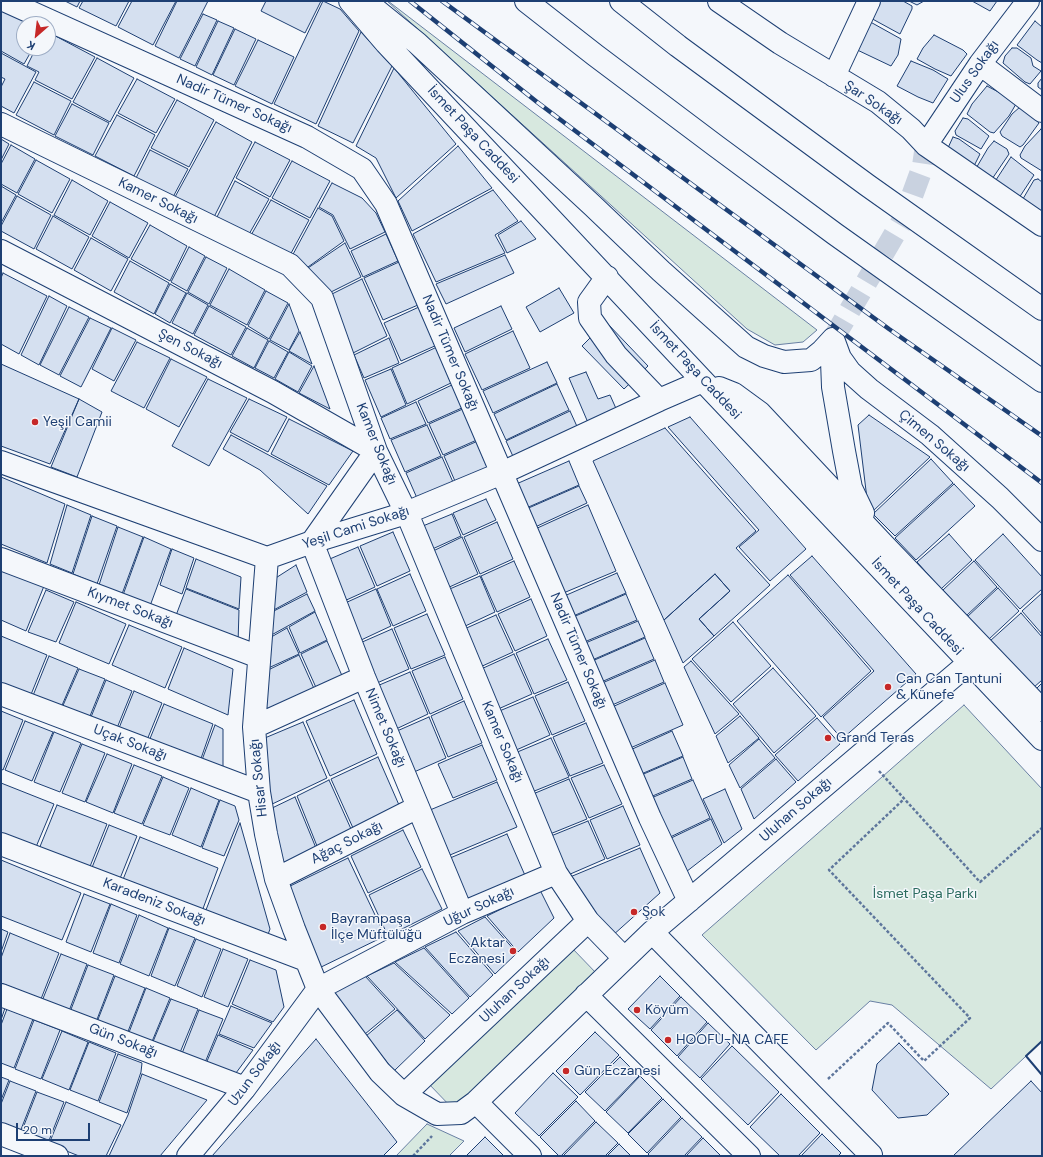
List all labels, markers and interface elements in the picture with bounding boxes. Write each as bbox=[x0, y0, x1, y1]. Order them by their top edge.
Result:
north arrow bbox=[16, 16, 56, 56]
street label: Ulus Sokağı bbox=[947, 37, 1003, 107]
text: K bbox=[24, 38, 37, 54]
street label: Nadir Tümer Sokağı bbox=[174, 71, 294, 137]
street label: Şar Sokağı bbox=[841, 77, 905, 129]
street label: İsmet Paşa Caddesi bbox=[424, 83, 522, 187]
street label: Kamer Sokağı bbox=[115, 174, 201, 228]
street label: Nadir Tümer Sokağı bbox=[418, 292, 482, 414]
street label: İsmet Paşa Caddesi bbox=[646, 319, 744, 423]
street label: Şen Sokağı bbox=[155, 326, 225, 372]
street label: Kamer Sokağı bbox=[352, 401, 400, 487]
street label: Çimen Sokağı bbox=[895, 406, 973, 476]
place label: Yeşil Camii bbox=[43, 414, 112, 430]
marker: Yeşil Camii bbox=[30, 417, 40, 427]
street label: Yeşil Cami Sokağı bbox=[300, 503, 412, 553]
street label: İsmet Paşa Caddesi bbox=[868, 555, 966, 659]
street label: Kıymet Sokağı bbox=[85, 584, 175, 632]
street label: Nadir Tümer Sokağı bbox=[546, 590, 610, 712]
place label: Can Can Tantuni & Künefe bbox=[896, 671, 1002, 704]
marker: Can Can Tantuni & Künefe bbox=[883, 682, 893, 692]
street label: Nimet Sokağı bbox=[361, 686, 409, 770]
street label: Kamer Sokağı bbox=[477, 699, 527, 785]
street label: Uçak Sokağı bbox=[91, 721, 169, 765]
place label: Grand Teras bbox=[836, 730, 914, 746]
marker: Grand Teras bbox=[823, 733, 833, 743]
street label: Hisar Sokağı bbox=[247, 738, 271, 818]
street label: Uluhan Sokağı bbox=[757, 774, 835, 846]
street label: Ağaç Sokağı bbox=[308, 818, 386, 868]
street label: Karadeniz Sokağı bbox=[100, 875, 208, 929]
street label: Uğur Sokağı bbox=[441, 883, 517, 931]
park label: İsmet Paşa Parkı bbox=[873, 886, 977, 902]
place label: Şok bbox=[642, 904, 665, 920]
marker: Şok bbox=[629, 907, 639, 917]
place label: Bayrampaşa İlçe Müftülüğü bbox=[331, 911, 422, 944]
marker: Bayrampaşa İlçe Müftülüğü bbox=[318, 922, 328, 932]
place label: Aktar Eczanesi bbox=[449, 935, 505, 968]
marker: Aktar Eczanesi bbox=[508, 946, 518, 956]
street label: Uluhan Sokağı bbox=[476, 953, 554, 1027]
place label: Köyüm bbox=[645, 1002, 689, 1018]
marker: Köyüm bbox=[632, 1005, 642, 1015]
street label: Gün Sokağı bbox=[86, 1020, 160, 1062]
place label: HOOFU-NA CAFE bbox=[676, 1032, 789, 1048]
marker: HOOFU-NA CAFE bbox=[663, 1035, 673, 1045]
street label: Uzun Sokağı bbox=[225, 1038, 285, 1110]
place label: Gün Eczanesi bbox=[574, 1063, 661, 1079]
marker: Gün Eczanesi bbox=[561, 1066, 571, 1076]
scale bar bbox=[18, 1115, 92, 1141]
text: 20 m bbox=[23, 1122, 52, 1138]

